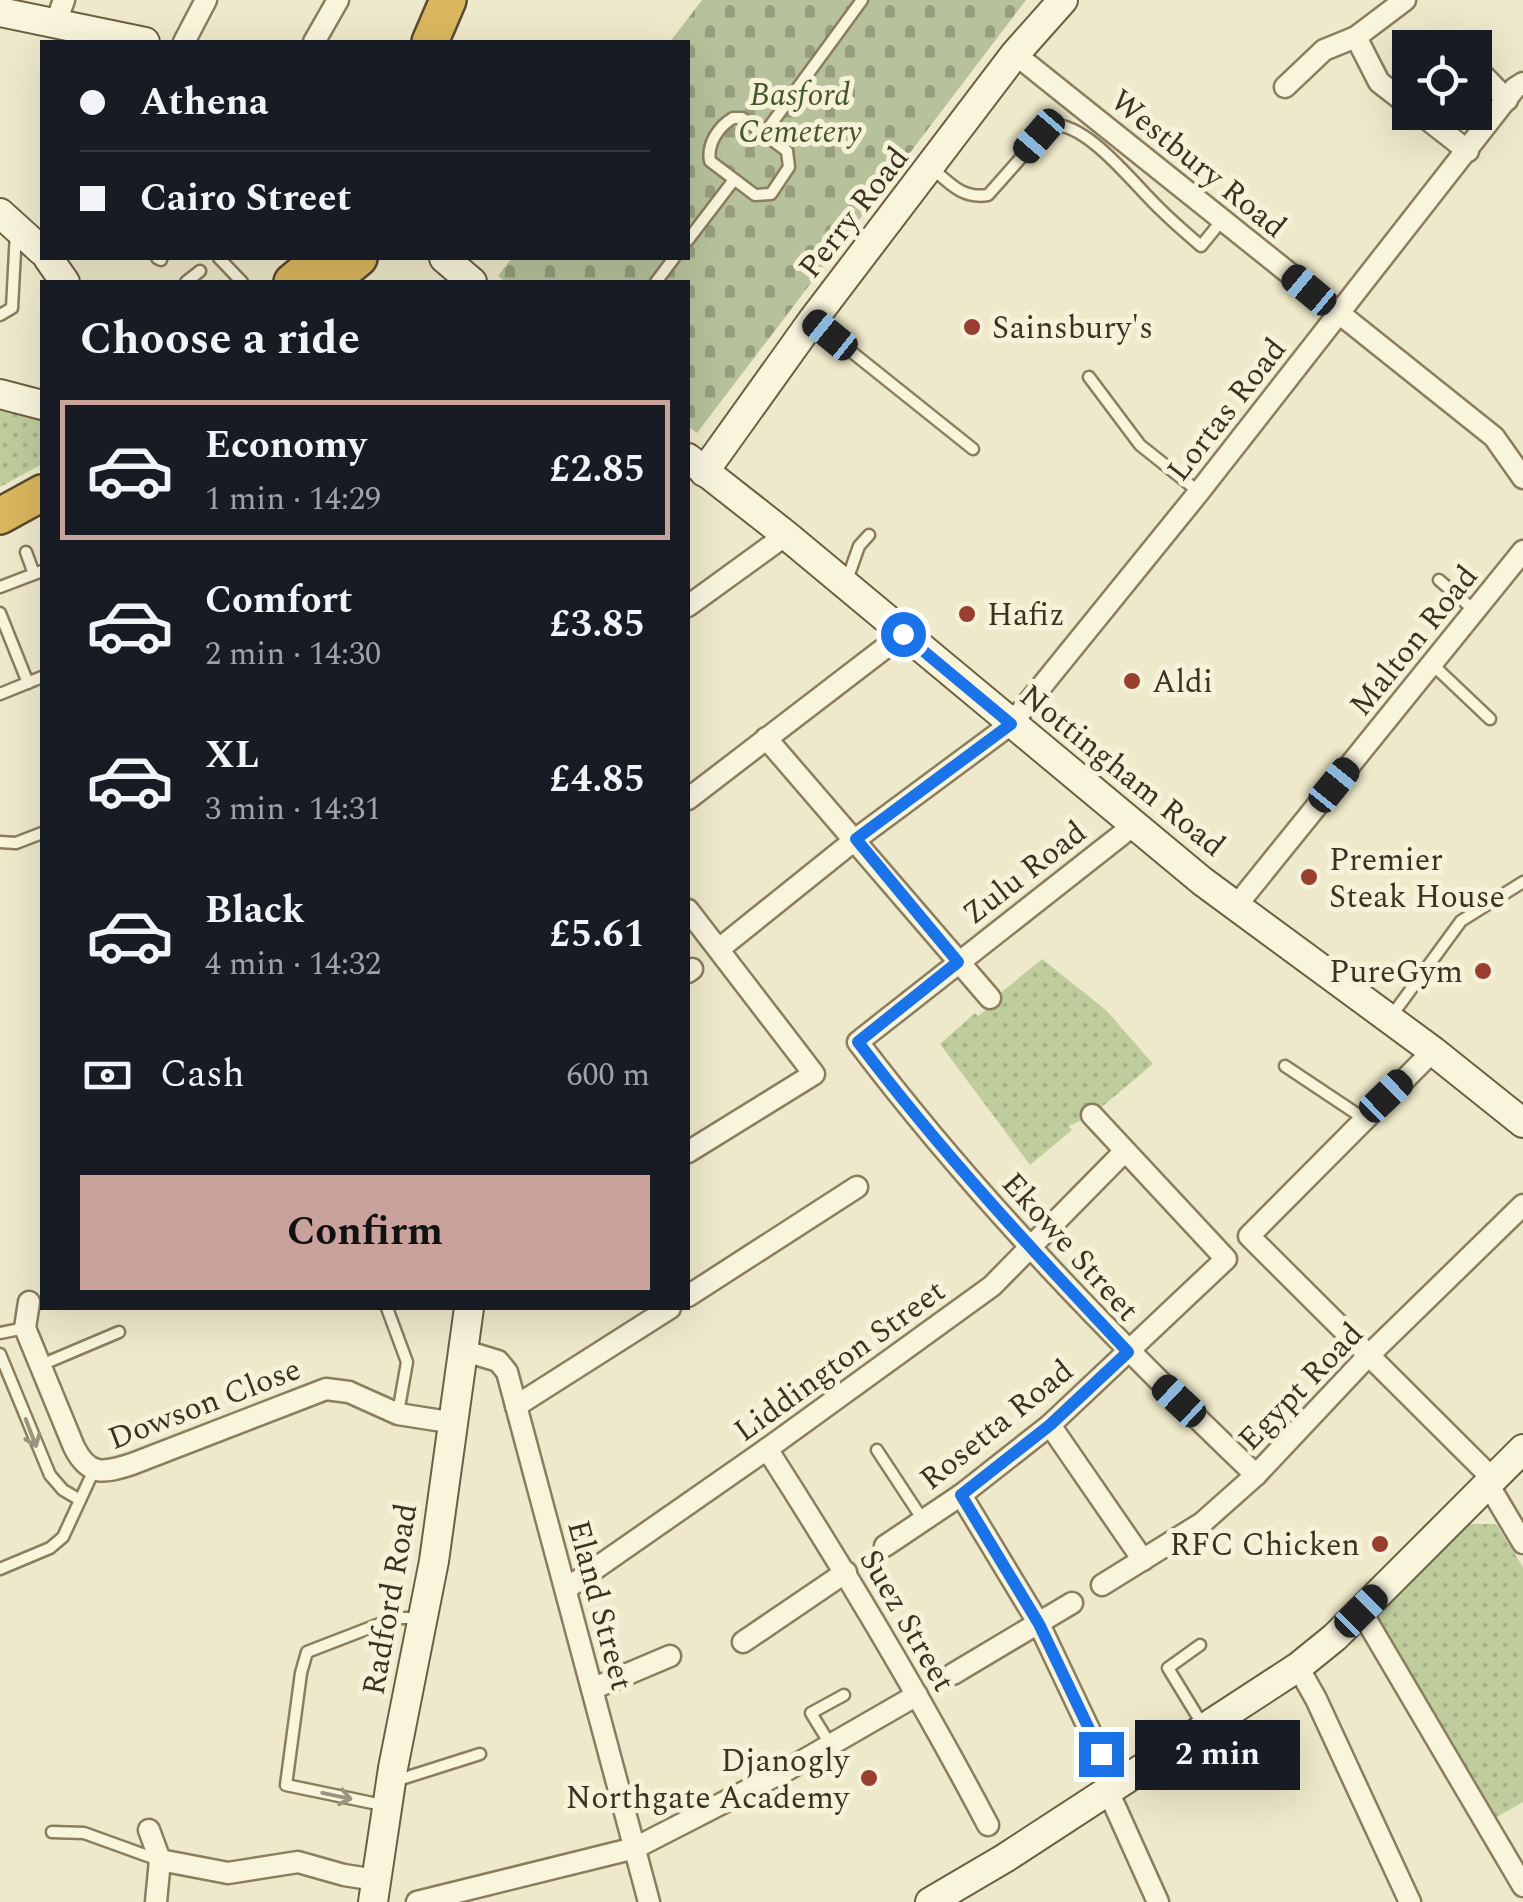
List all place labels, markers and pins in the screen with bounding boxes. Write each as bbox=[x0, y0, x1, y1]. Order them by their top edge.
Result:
place label: Sainsbury's bbox=[992, 304, 1153, 353]
marker: Sainsbury's bbox=[961, 316, 983, 338]
place label: Hafiz bbox=[987, 591, 1065, 640]
marker: Hafiz bbox=[956, 603, 978, 625]
place label: Aldi bbox=[1152, 658, 1213, 707]
marker: Aldi bbox=[1121, 670, 1143, 692]
place label: Premier Steak House bbox=[1329, 836, 1505, 922]
marker: Premier Steak House bbox=[1298, 866, 1320, 888]
place label: PureGym bbox=[1329, 948, 1463, 997]
marker: PureGym bbox=[1472, 960, 1494, 982]
place label: RFC Chicken bbox=[1170, 1521, 1360, 1570]
marker: RFC Chicken bbox=[1369, 1533, 1391, 1555]
place label: Djanogly Northgate Academy bbox=[566, 1737, 851, 1823]
marker: Djanogly Northgate Academy bbox=[858, 1767, 880, 1789]

